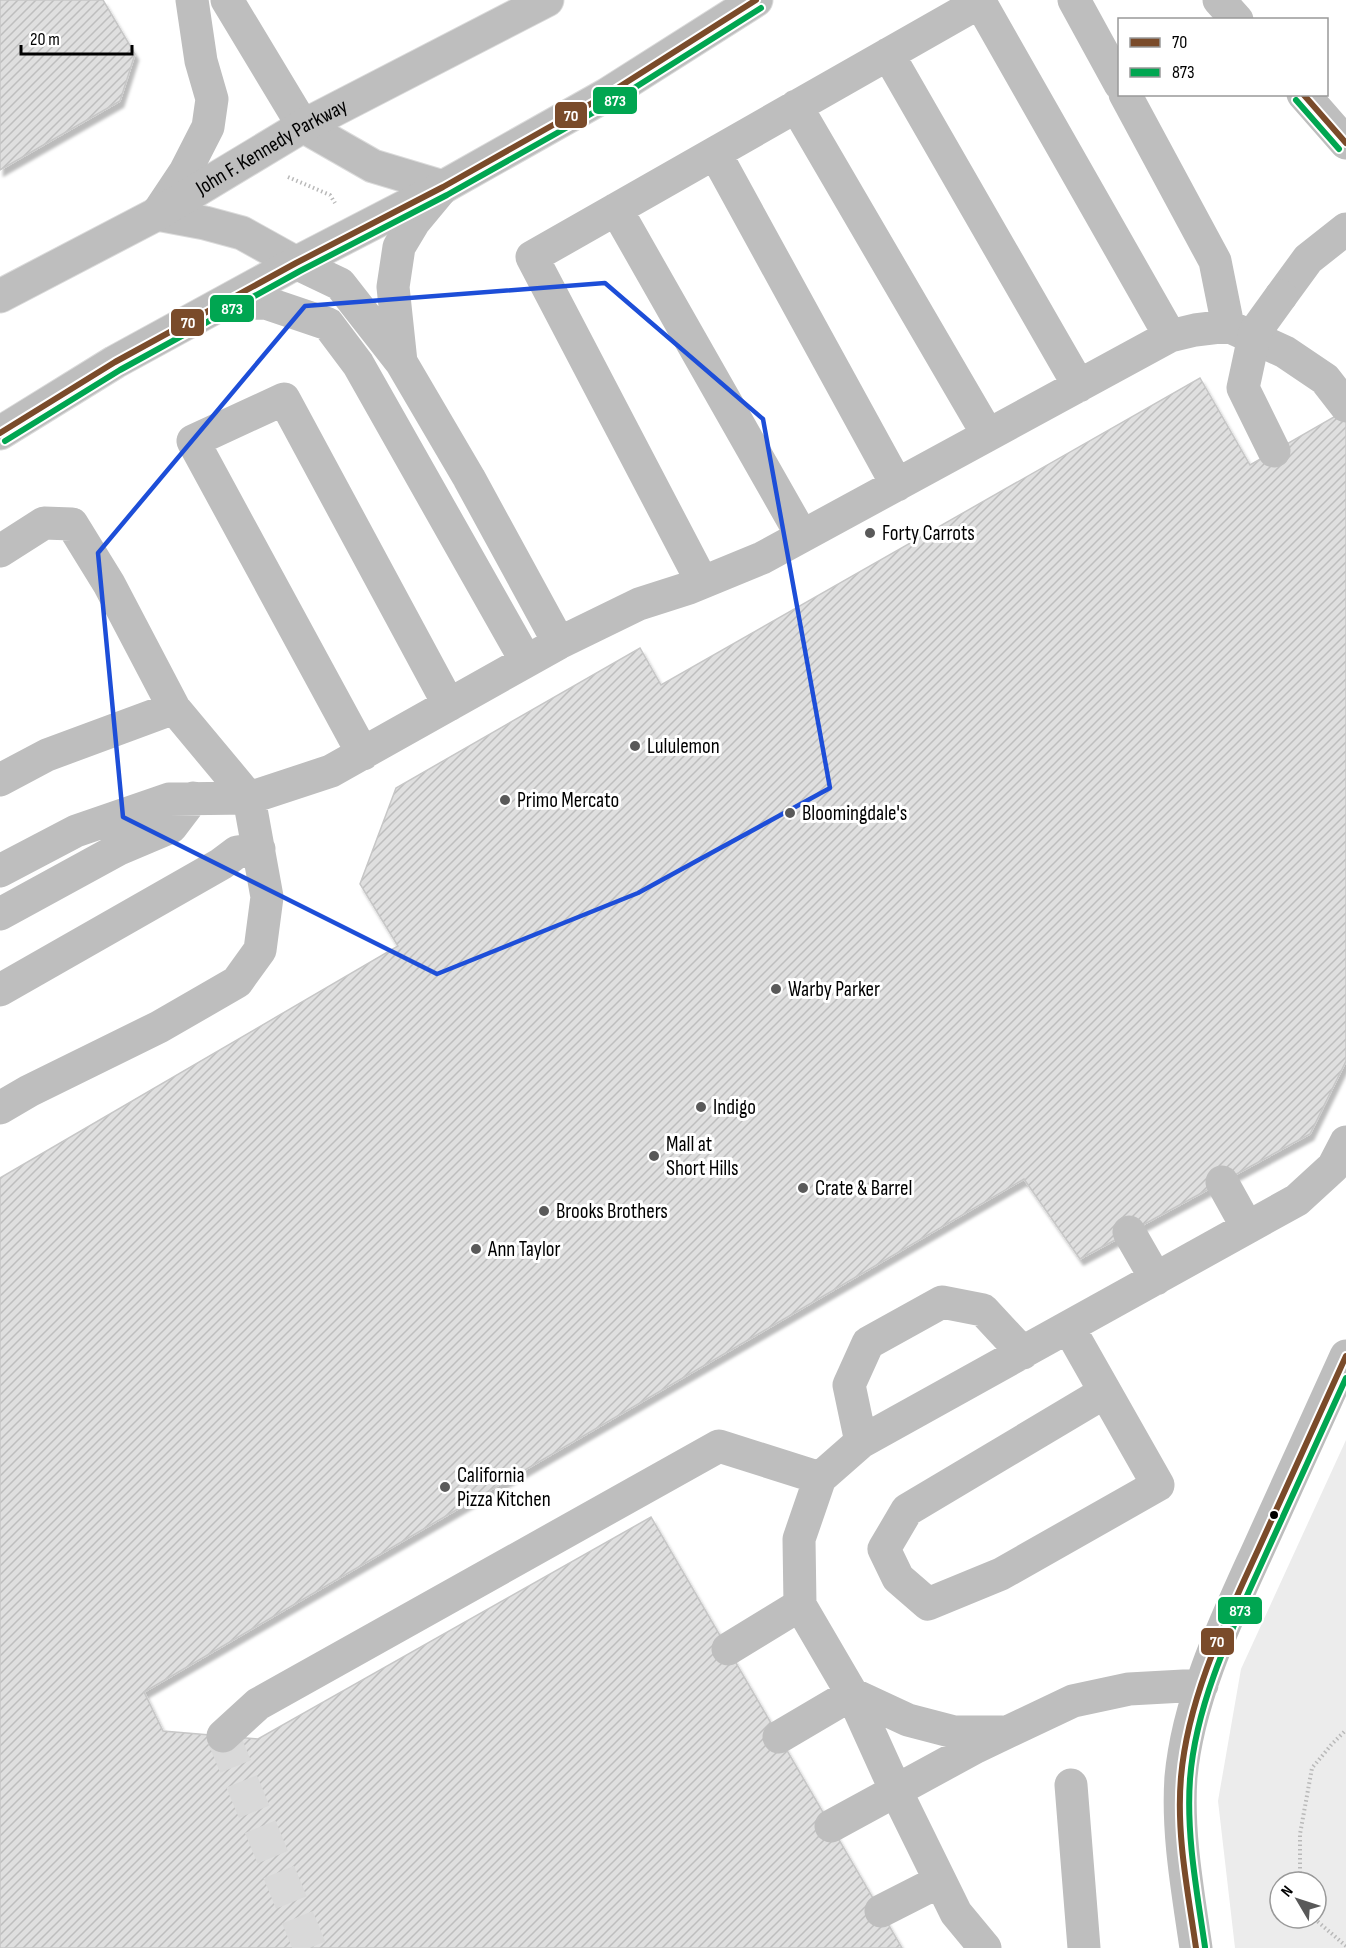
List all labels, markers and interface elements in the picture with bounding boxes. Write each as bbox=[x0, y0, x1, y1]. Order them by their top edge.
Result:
scale bar bbox=[21, 18, 132, 56]
legend bbox=[1118, 18, 1328, 96]
text: 20 m bbox=[30, 29, 60, 50]
text: 70 bbox=[1172, 32, 1187, 53]
text: 873 bbox=[1172, 62, 1195, 83]
line badge: 873 bbox=[592, 86, 638, 115]
text: 873 bbox=[604, 92, 626, 111]
street label: John F. Kennedy Parkway bbox=[191, 93, 351, 201]
line badge: 70 bbox=[554, 101, 588, 129]
text: 70 bbox=[564, 107, 578, 126]
line badge: 873 bbox=[209, 294, 255, 323]
text: 873 bbox=[221, 300, 243, 319]
line badge: 70 bbox=[170, 308, 205, 337]
text: 70 bbox=[181, 314, 195, 333]
place label: Forty Carrots bbox=[882, 521, 975, 546]
marker: Forty Carrots bbox=[863, 526, 877, 540]
place label: Lululemon bbox=[647, 734, 720, 759]
marker: Lululemon bbox=[628, 739, 642, 753]
place label: Primo Mercato bbox=[517, 788, 619, 813]
marker: Primo Mercato bbox=[498, 793, 512, 807]
place label: Bloomingdale's bbox=[802, 801, 907, 826]
marker: Bloomingdale's bbox=[783, 806, 797, 820]
place label: Warby Parker bbox=[788, 977, 880, 1002]
marker: Warby Parker bbox=[769, 982, 783, 996]
place label: Indigo bbox=[713, 1095, 756, 1120]
marker: Indigo bbox=[694, 1100, 708, 1114]
place label: Mall at Short Hills bbox=[666, 1132, 739, 1181]
marker: Mall at Short Hills bbox=[647, 1149, 661, 1163]
place label: Crate & Barrel bbox=[815, 1176, 912, 1201]
marker: Crate & Barrel bbox=[796, 1181, 810, 1195]
place label: Brooks Brothers bbox=[556, 1199, 668, 1224]
marker: Brooks Brothers bbox=[537, 1204, 551, 1218]
place label: Ann Taylor bbox=[487, 1237, 561, 1262]
marker: Ann Taylor bbox=[469, 1242, 483, 1256]
place label: California Pizza Kitchen bbox=[457, 1463, 551, 1512]
marker: California Pizza Kitchen bbox=[438, 1480, 452, 1494]
unlabelled marker bbox=[1268, 1509, 1280, 1521]
line badge: 873 bbox=[1217, 1596, 1263, 1625]
text: 873 bbox=[1229, 1602, 1251, 1621]
line badge: 70 bbox=[1200, 1627, 1235, 1656]
text: 70 bbox=[1210, 1633, 1224, 1652]
north arrow bbox=[1268, 1870, 1328, 1930]
text: N bbox=[1277, 1882, 1298, 1901]

